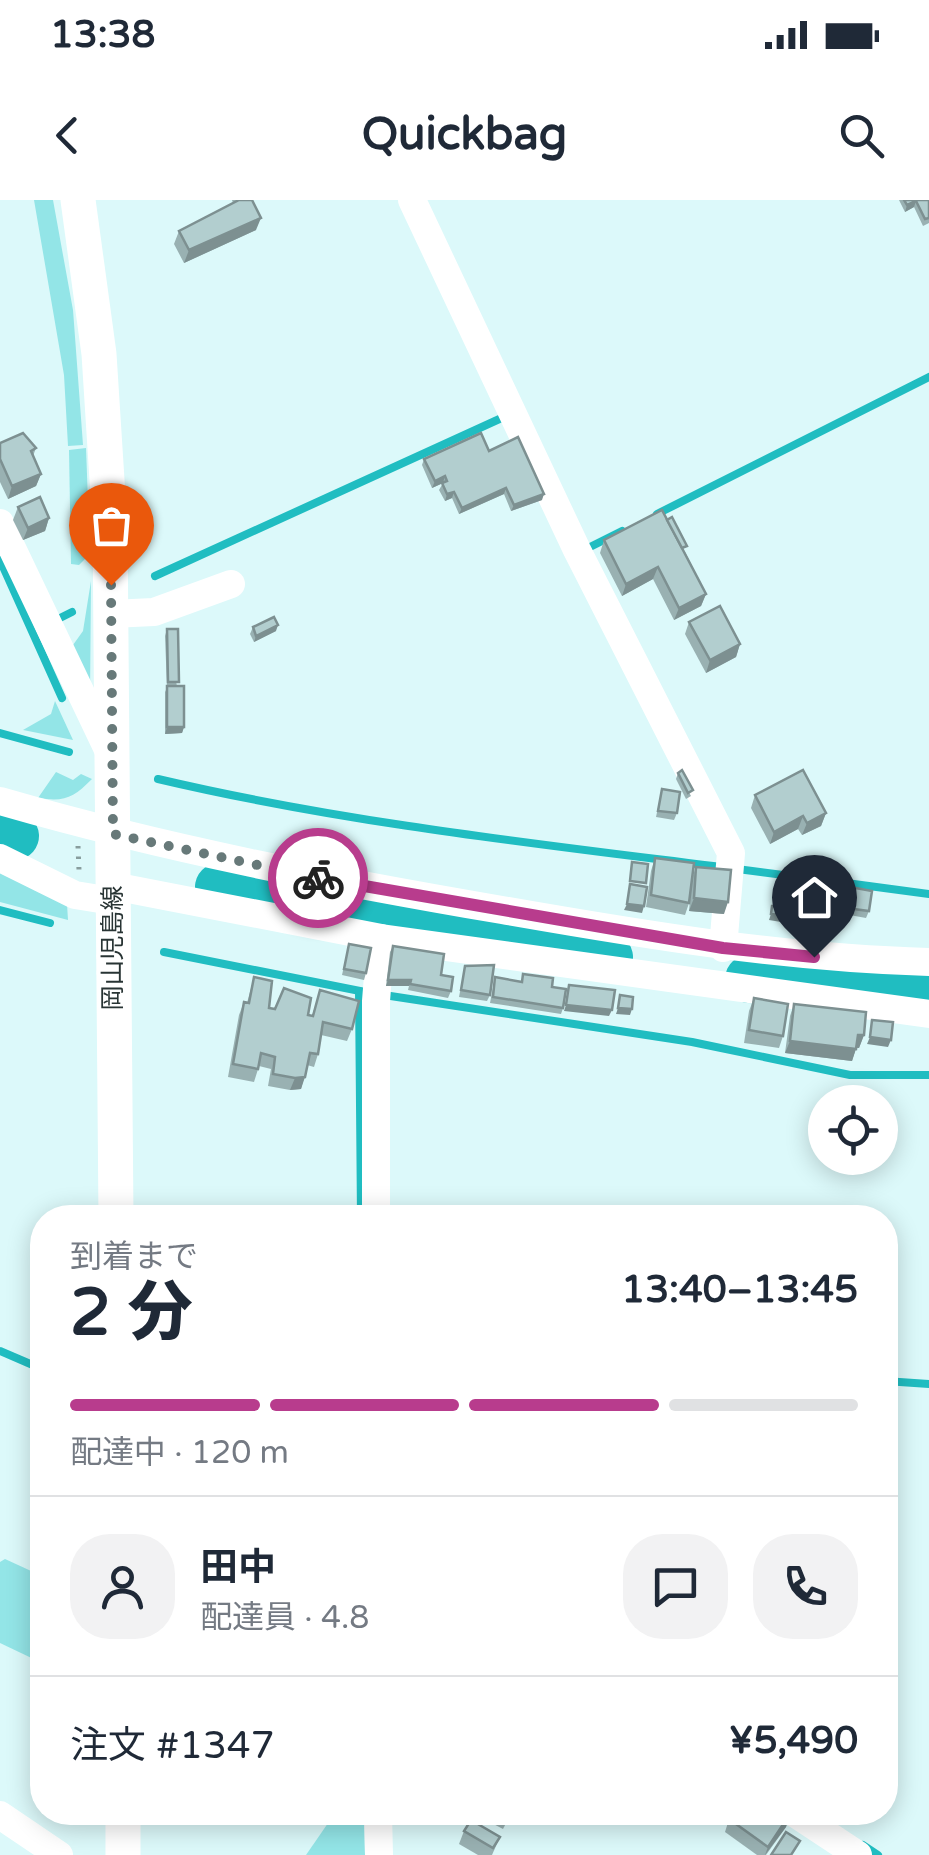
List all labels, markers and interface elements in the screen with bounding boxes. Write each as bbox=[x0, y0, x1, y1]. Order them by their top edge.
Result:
text: 13:38 bbox=[50, 12, 155, 58]
icon: back bbox=[40, 108, 95, 163]
text: Quickbag bbox=[362, 108, 567, 162]
icon: search bbox=[834, 108, 889, 163]
pin bbox=[69, 483, 154, 586]
icon: bag bbox=[84, 498, 139, 553]
courier bbox=[268, 828, 368, 928]
icon: bike bbox=[291, 851, 346, 906]
pin bbox=[772, 855, 857, 958]
icon: home bbox=[787, 870, 842, 925]
street label: 岡山児島線 bbox=[98, 885, 128, 1011]
map controls bbox=[808, 1085, 898, 1175]
button: locate bbox=[808, 1085, 898, 1175]
text: 到着まで bbox=[70, 1238, 198, 1276]
text: 13:40–13:45 bbox=[621, 1267, 858, 1313]
text: 2 分 bbox=[70, 1274, 193, 1353]
text: 配達中 · 120 m bbox=[70, 1434, 289, 1472]
button: person bbox=[70, 1534, 175, 1639]
button: chat bbox=[623, 1534, 728, 1639]
button: phone bbox=[753, 1534, 858, 1639]
text: 田中 bbox=[200, 1545, 276, 1591]
text: 配達員 · 4.8 bbox=[200, 1599, 369, 1637]
text: ¥5,490 bbox=[729, 1718, 858, 1764]
text: 注文 #1347 bbox=[70, 1723, 275, 1769]

